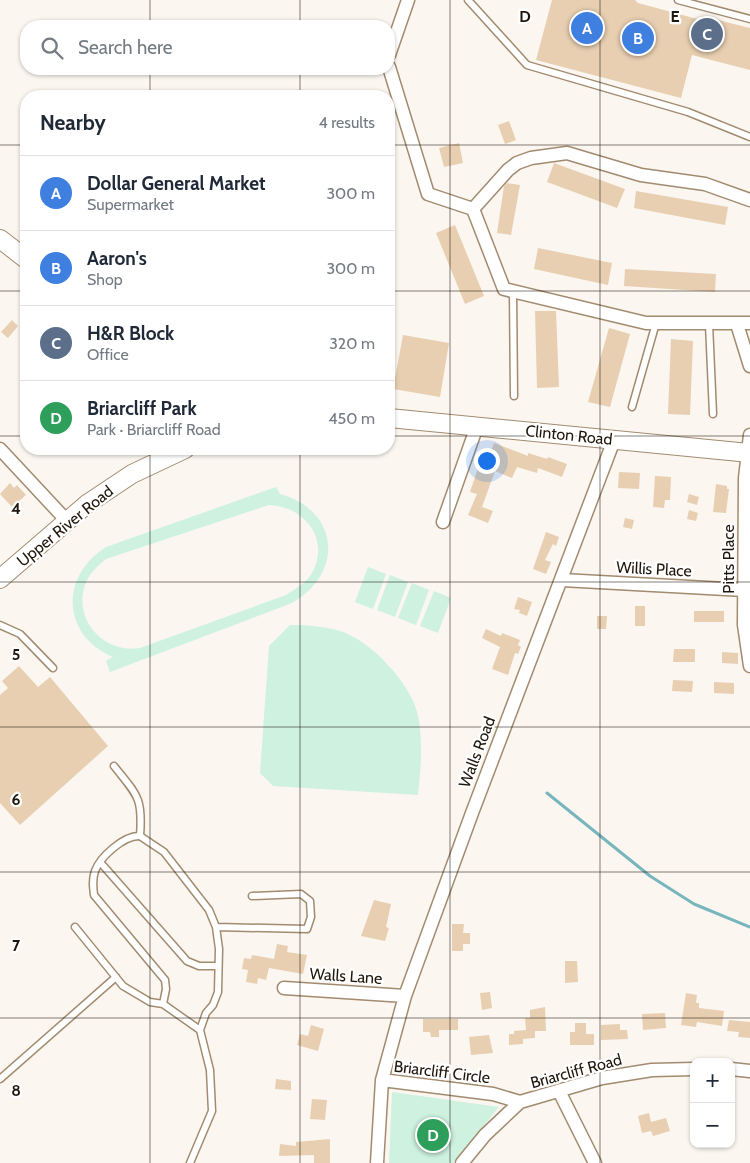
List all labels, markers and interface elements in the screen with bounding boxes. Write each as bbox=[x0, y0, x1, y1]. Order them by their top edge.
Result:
text: D bbox=[519, 7, 531, 26]
text: E bbox=[670, 7, 680, 26]
pin: A bbox=[571, 9, 603, 47]
pin: C bbox=[691, 15, 723, 53]
pin: B bbox=[622, 19, 654, 57]
search box bbox=[20, 20, 395, 75]
icon: search bbox=[38, 34, 66, 62]
text: Search here bbox=[78, 36, 172, 59]
text: Nearby bbox=[40, 110, 106, 135]
text: 4 results bbox=[318, 113, 375, 132]
text: Dollar General Market bbox=[87, 172, 265, 195]
text: A bbox=[51, 184, 61, 203]
text: 300 m bbox=[326, 184, 375, 203]
text: Supermarket bbox=[87, 195, 174, 214]
text: Aaron's bbox=[87, 247, 147, 270]
text: B bbox=[51, 259, 61, 278]
text: 300 m bbox=[326, 259, 375, 278]
text: Shop bbox=[87, 270, 123, 289]
text: H&R Block bbox=[87, 322, 174, 345]
text: C bbox=[51, 334, 61, 353]
text: 320 m bbox=[329, 334, 375, 353]
text: Office bbox=[87, 345, 129, 364]
text: Briarcliff Park bbox=[87, 397, 197, 420]
text: D bbox=[50, 409, 62, 428]
text: 450 m bbox=[328, 409, 375, 428]
text: Park · Briarcliff Road bbox=[87, 420, 221, 439]
street label: Clinton Road bbox=[525, 421, 613, 449]
your location bbox=[474, 448, 500, 474]
street label: Upper River Road bbox=[13, 481, 117, 571]
text: 4 bbox=[11, 499, 21, 518]
street label: Pitts Place bbox=[719, 524, 738, 594]
street label: Willis Place bbox=[616, 558, 692, 580]
text: 5 bbox=[12, 645, 20, 664]
street label: Walls Road bbox=[455, 714, 499, 790]
text: 6 bbox=[12, 790, 21, 809]
text: 7 bbox=[12, 936, 21, 955]
street label: Walls Lane bbox=[309, 964, 383, 988]
street label: Briarcliff Road bbox=[528, 1050, 624, 1092]
street label: Briarcliff Circle bbox=[393, 1057, 491, 1087]
map controls bbox=[690, 1058, 735, 1148]
button: + bbox=[690, 1058, 735, 1103]
text: 8 bbox=[11, 1081, 21, 1100]
button: − bbox=[690, 1103, 735, 1148]
pin: D bbox=[417, 1116, 449, 1154]

